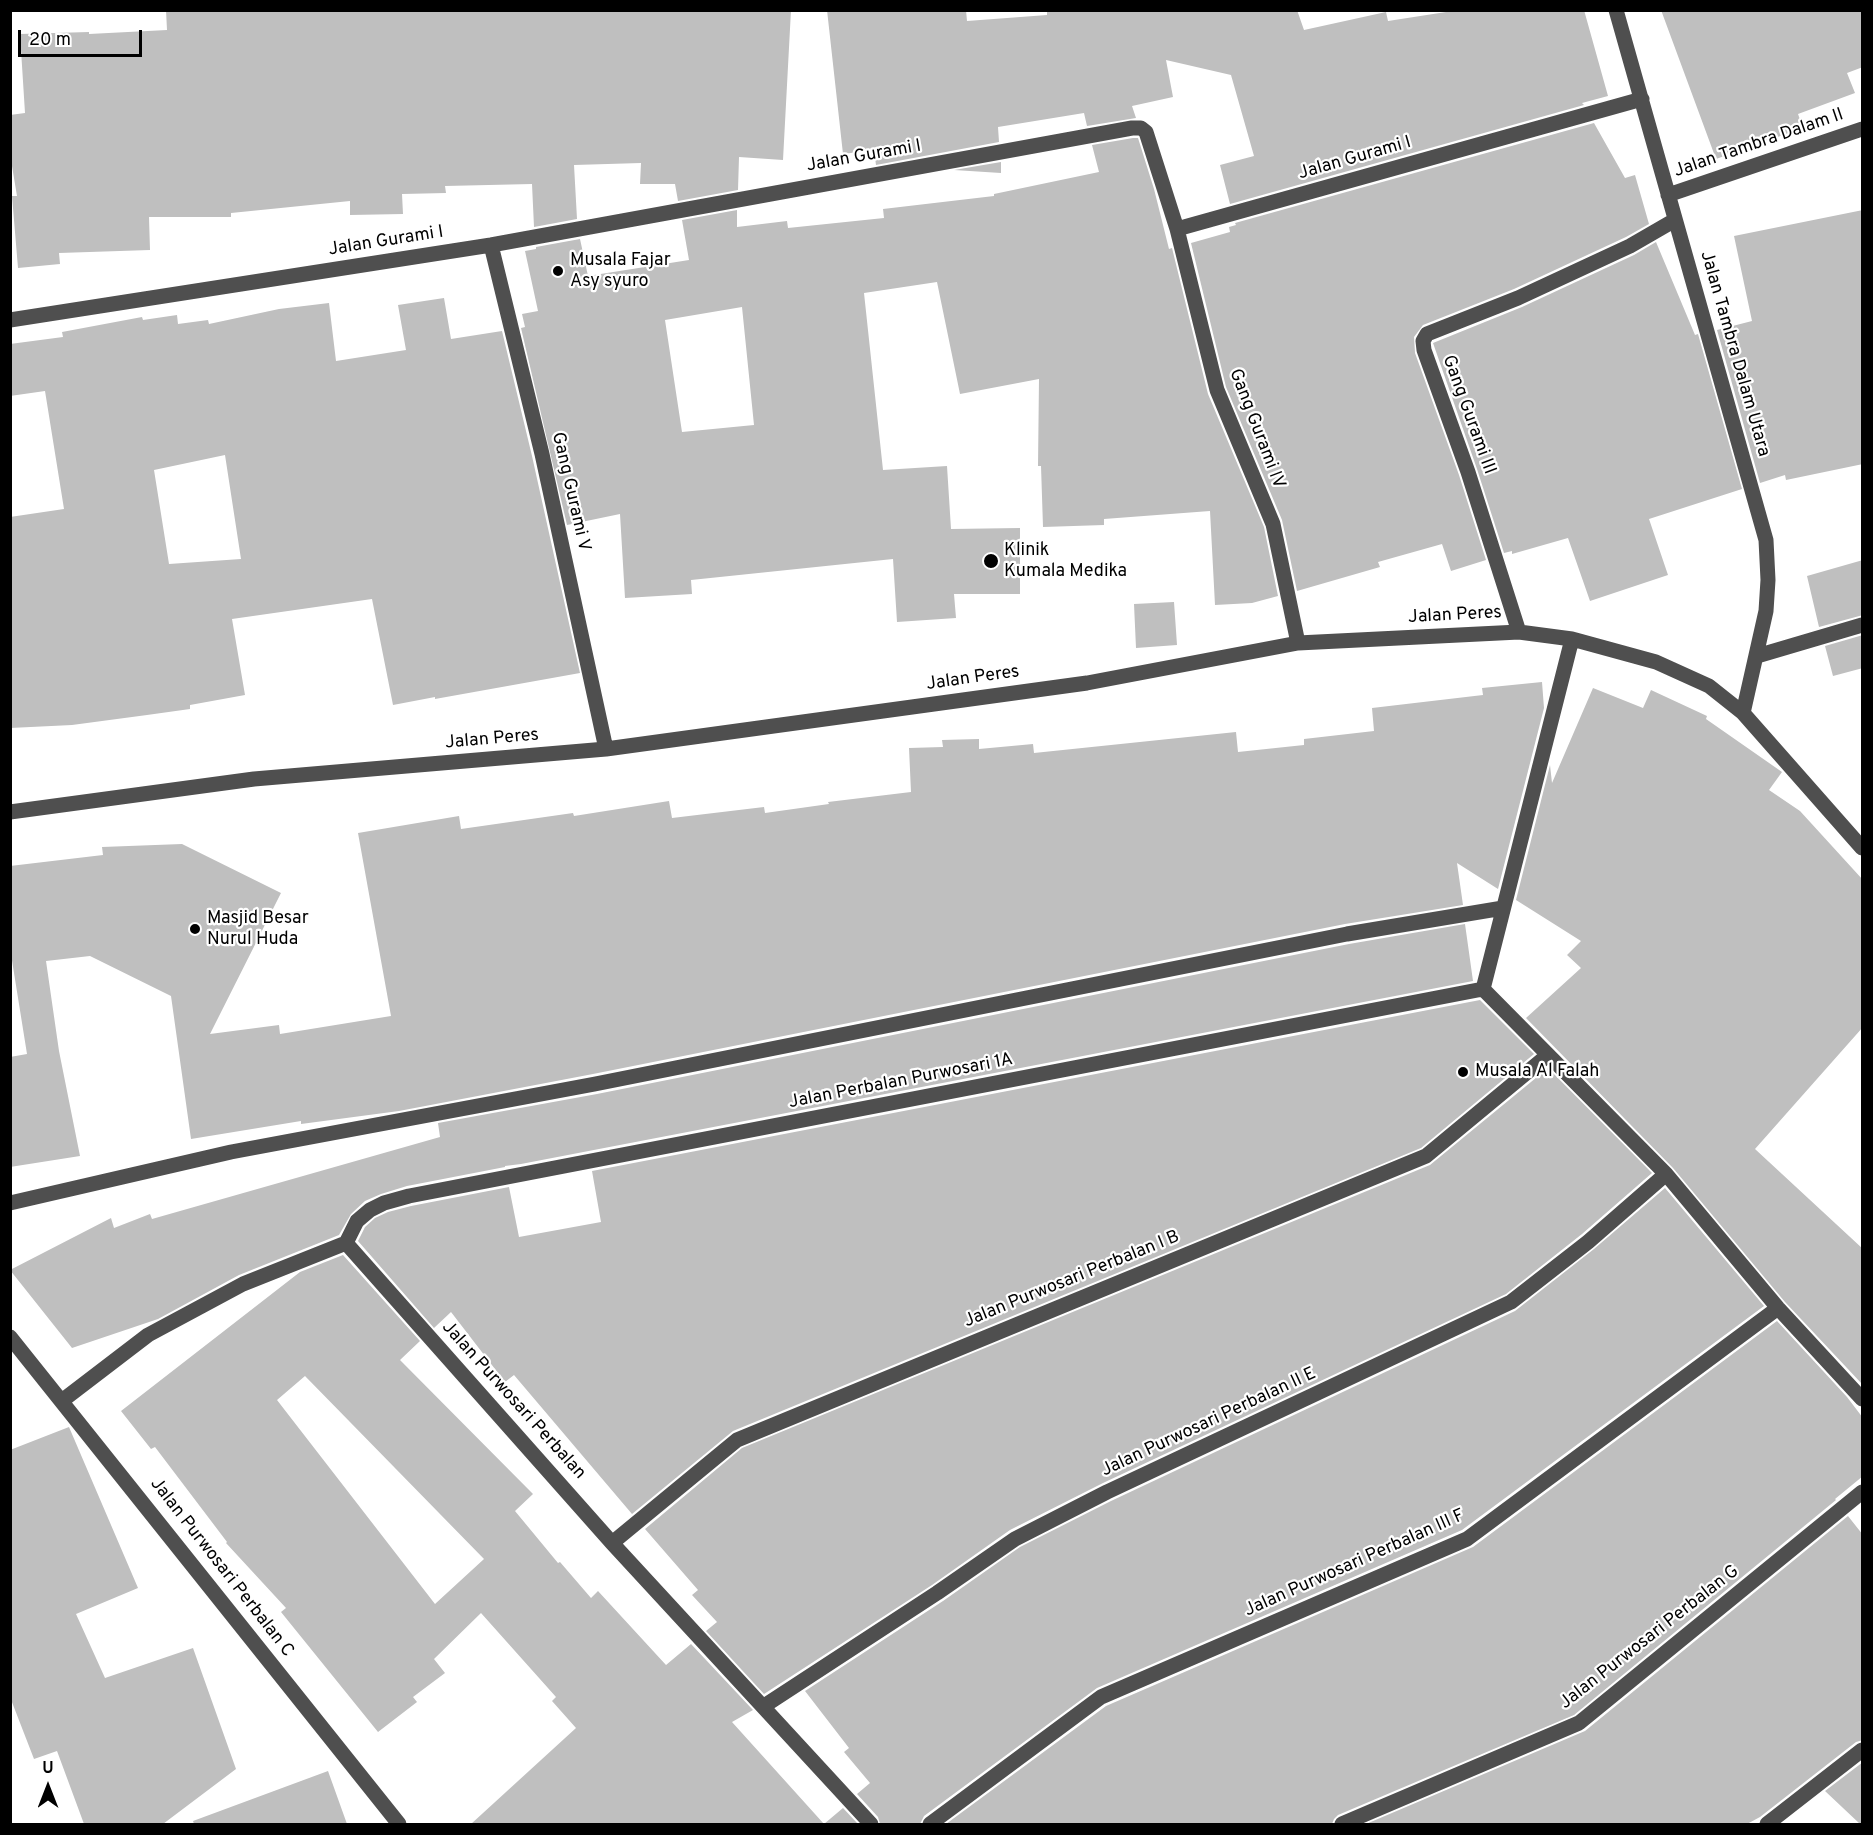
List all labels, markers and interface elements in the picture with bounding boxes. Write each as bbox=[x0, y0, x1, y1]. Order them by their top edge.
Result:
scale bar bbox=[21, 18, 146, 56]
text: 20 m bbox=[29, 29, 71, 52]
street label: Jalan Tambra Dalam II bbox=[1671, 105, 1847, 183]
street label: Jalan Gurami I bbox=[1296, 133, 1414, 185]
street label: Jalan Gurami I bbox=[805, 136, 923, 178]
street label: Jalan Gurami I bbox=[327, 222, 445, 262]
street label: Jalan Tambra Dalam Utara bbox=[1694, 249, 1774, 459]
place label: Musala Fajar Asy syuro bbox=[570, 250, 671, 292]
marker: Musala Fajar Asy syuro bbox=[551, 264, 565, 278]
street label: Gang Gurami III bbox=[1436, 353, 1500, 477]
street label: Gang Gurami IV bbox=[1223, 366, 1289, 492]
street label: Gang Gurami V bbox=[546, 430, 594, 554]
place label: Klinik Kumala Medika bbox=[1004, 540, 1127, 582]
marker: Klinik Kumala Medika bbox=[982, 552, 1000, 570]
street label: Jalan Peres bbox=[1408, 603, 1502, 629]
street label: Jalan Peres bbox=[925, 662, 1021, 696]
street label: Jalan Peres bbox=[444, 725, 540, 755]
place label: Masjid Besar Nurul Huda bbox=[207, 908, 309, 950]
marker: Masjid Besar Nurul Huda bbox=[188, 922, 202, 936]
street label: Jalan Perbalan Purwosari 1A bbox=[787, 1050, 1015, 1114]
place label: Musala Al Falah bbox=[1475, 1061, 1599, 1083]
marker: Musala Al Falah bbox=[1456, 1065, 1470, 1079]
street label: Jalan Purwosari Perbalan I B bbox=[961, 1227, 1183, 1333]
street label: Jalan Purwosari Perbalan bbox=[436, 1318, 590, 1484]
street label: Jalan Purwosari Perbalan II E bbox=[1098, 1364, 1320, 1482]
street label: Jalan Purwosari Perbalan C bbox=[144, 1474, 298, 1662]
street label: Jalan Purwosari Perbalan III F bbox=[1241, 1506, 1469, 1622]
street label: Jalan Purwosari Perbalan G bbox=[1556, 1561, 1744, 1715]
north arrow bbox=[18, 1757, 78, 1817]
text: U bbox=[42, 1759, 54, 1779]

